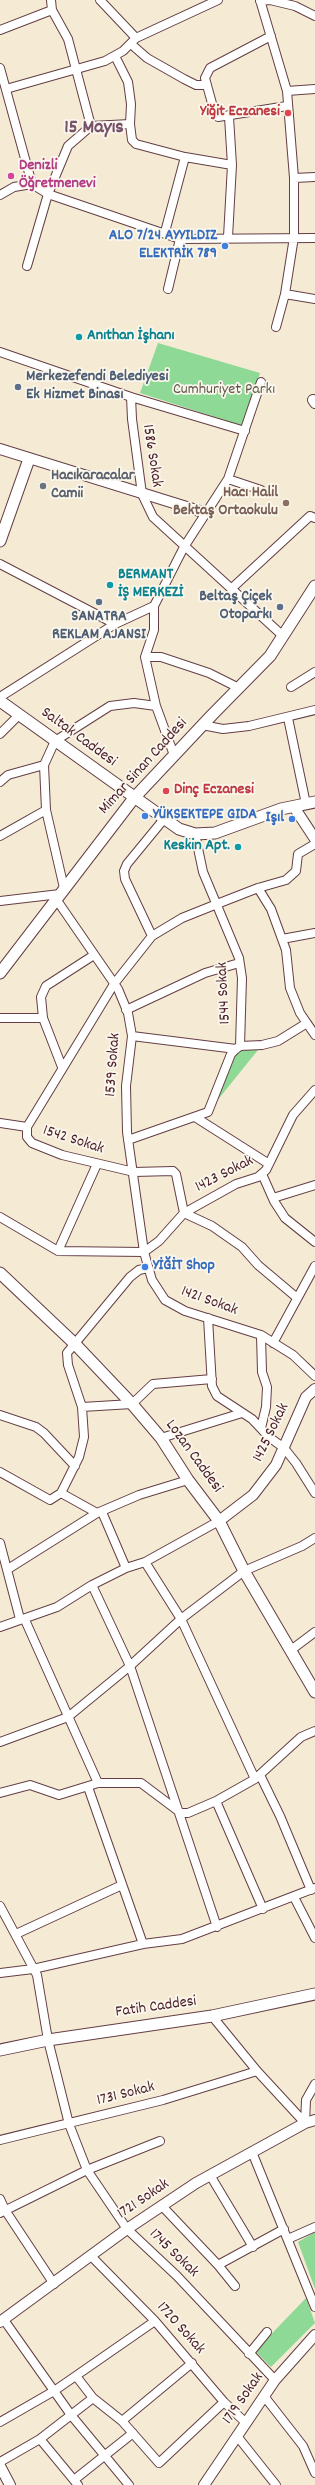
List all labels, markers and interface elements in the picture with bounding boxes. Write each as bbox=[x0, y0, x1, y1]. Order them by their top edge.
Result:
place label: Yiğit Eczanesi bbox=[200, 103, 280, 123]
marker: Yiğit Eczanesi bbox=[283, 108, 293, 118]
district label: 15 Mayıs bbox=[64, 117, 124, 141]
place label: Denizli Öğretmenevi bbox=[19, 157, 96, 195]
marker: Denizli Öğretmenevi bbox=[6, 171, 16, 181]
place label: ALO 7/24 AYYILDIZ ELEKTRİK 789 bbox=[109, 227, 217, 265]
marker: ALO 7/24 AYYILDIZ ELEKTRİK 789 bbox=[220, 241, 230, 251]
place label: Anıthan İşhanı bbox=[87, 327, 174, 347]
marker: Anıthan İşhanı bbox=[74, 332, 84, 342]
place label: Merkezefendi Belediyesi Ek Hizmet Binası bbox=[26, 368, 168, 406]
park label: Cumhuriyet Parkı bbox=[173, 381, 275, 401]
marker: Merkezefendi Belediyesi Ek Hizmet Binası bbox=[13, 382, 23, 392]
street label: 1586 Sokak bbox=[137, 423, 165, 489]
place label: Hacıkaracalar Camii bbox=[51, 467, 135, 505]
marker: Hacıkaracalar Camii bbox=[38, 481, 48, 491]
place label: Hacı Halil Bektaş Ortaokulu bbox=[173, 484, 278, 522]
marker: Hacı Halil Bektaş Ortaokulu bbox=[281, 498, 291, 508]
place label: BERMANT İŞ MERKEZİ bbox=[118, 566, 183, 604]
marker: BERMANT İŞ MERKEZİ bbox=[105, 580, 115, 590]
place label: Beltaş Çiçek Otoparkı bbox=[199, 588, 272, 626]
marker: SANATRA REKLAM AJANSI bbox=[94, 597, 104, 607]
marker: Beltaş Çiçek Otoparkı bbox=[275, 602, 285, 612]
place label: SANATRA REKLAM AJANSI bbox=[52, 608, 146, 646]
street label: Saltak Caddesi bbox=[36, 704, 120, 772]
street label: Mimar Sinan Caddesi bbox=[96, 715, 192, 819]
place label: Dinç Eczanesi bbox=[174, 781, 254, 801]
marker: Dinç Eczanesi bbox=[161, 786, 171, 796]
place label: YÜKSEKTEPE GIDA bbox=[153, 806, 257, 826]
place label: Işıl bbox=[265, 809, 284, 829]
marker: YÜKSEKTEPE GIDA bbox=[140, 811, 150, 821]
marker: Işıl bbox=[287, 814, 297, 824]
place label: Keskin Apt. bbox=[164, 837, 230, 857]
marker: Keskin Apt. bbox=[233, 842, 243, 852]
street label: 1544 Sokak bbox=[214, 961, 236, 1025]
street label: 1539 Sokak bbox=[102, 1033, 126, 1097]
street label: 1542 Sokak bbox=[40, 1122, 106, 1160]
street label: 1423 Sokak bbox=[193, 1152, 257, 1198]
place label: YİĞİT Shop bbox=[153, 1257, 215, 1277]
marker: YİĞİT Shop bbox=[140, 1262, 150, 1272]
street label: 1421 Sokak bbox=[178, 1283, 240, 1321]
street label: 1425 Sokak bbox=[250, 1400, 294, 1466]
street label: Lozan Caddesi bbox=[160, 1417, 226, 1497]
street label: Fatih Caddesi bbox=[114, 1993, 198, 2023]
street label: 1731 Sokak bbox=[95, 2079, 157, 2111]
street label: 1721 Sokak bbox=[114, 2176, 174, 2224]
street label: 1745 Sokak bbox=[144, 2226, 202, 2282]
street label: 1720 Sokak bbox=[152, 2299, 208, 2359]
street label: 1719 Sokak bbox=[219, 2369, 269, 2429]

